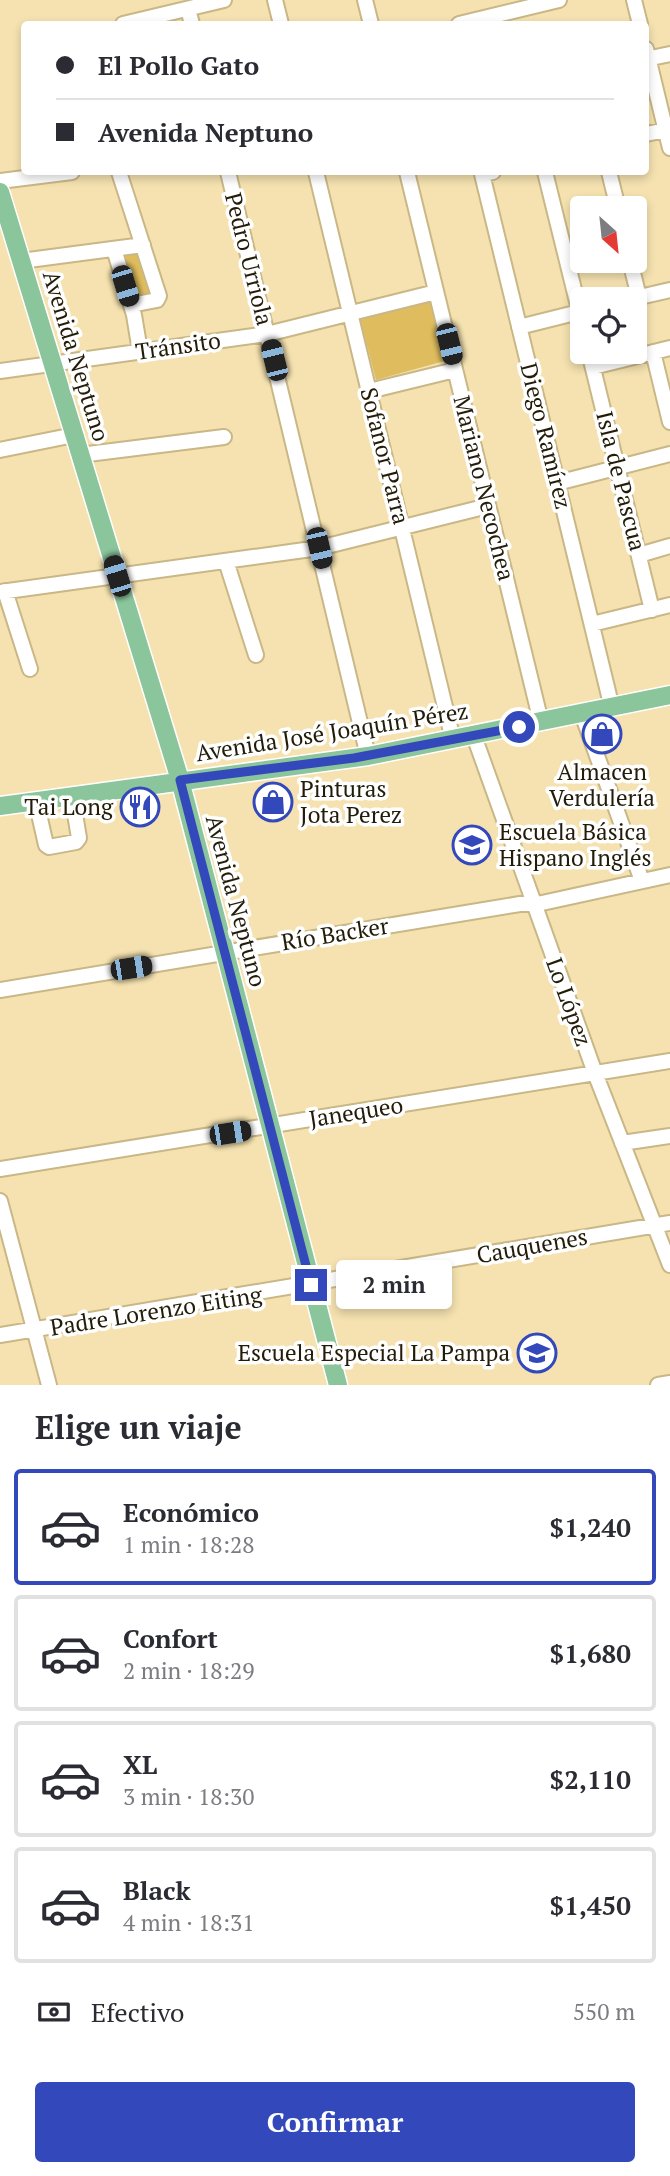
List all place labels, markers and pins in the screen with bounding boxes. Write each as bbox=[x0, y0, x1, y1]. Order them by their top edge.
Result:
shop icon: Almacen Verdulería bbox=[581, 713, 623, 755]
place label: Almacen Verdulería bbox=[549, 756, 655, 813]
place label: Pinturas Jota Perez bbox=[300, 773, 402, 830]
shop icon: Pinturas Jota Perez bbox=[252, 781, 294, 823]
restaurant icon: Tai Long bbox=[119, 786, 161, 828]
place label: Tai Long bbox=[24, 791, 114, 822]
place label: Escuela Básica Hispano Inglés bbox=[499, 816, 652, 873]
school or university icon: Escuela Básica Hispano Inglés bbox=[451, 824, 493, 866]
school or university icon: Escuela Especial La Pampa bbox=[516, 1332, 558, 1374]
place label: Escuela Especial La Pampa bbox=[238, 1337, 510, 1368]

